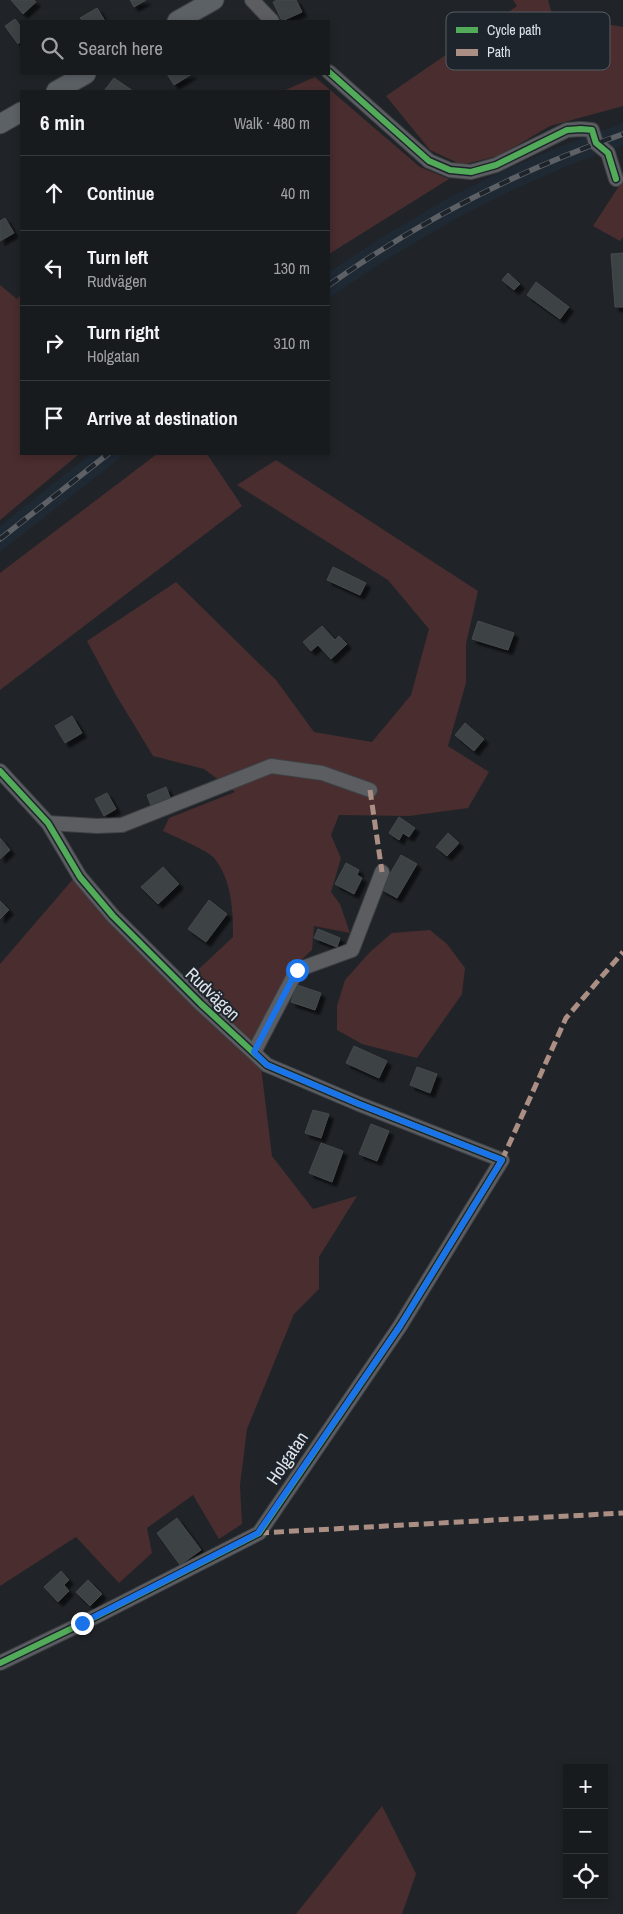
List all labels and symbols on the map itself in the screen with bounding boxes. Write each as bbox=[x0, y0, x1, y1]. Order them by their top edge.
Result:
legend bbox=[446, 12, 610, 70]
text: Cycle path bbox=[487, 21, 541, 39]
text: Path bbox=[487, 43, 511, 61]
route start bbox=[286, 959, 309, 982]
street label: Rudvägen bbox=[180, 962, 246, 1026]
street label: Holgatan bbox=[260, 1427, 314, 1489]
route end bbox=[71, 1612, 94, 1635]

